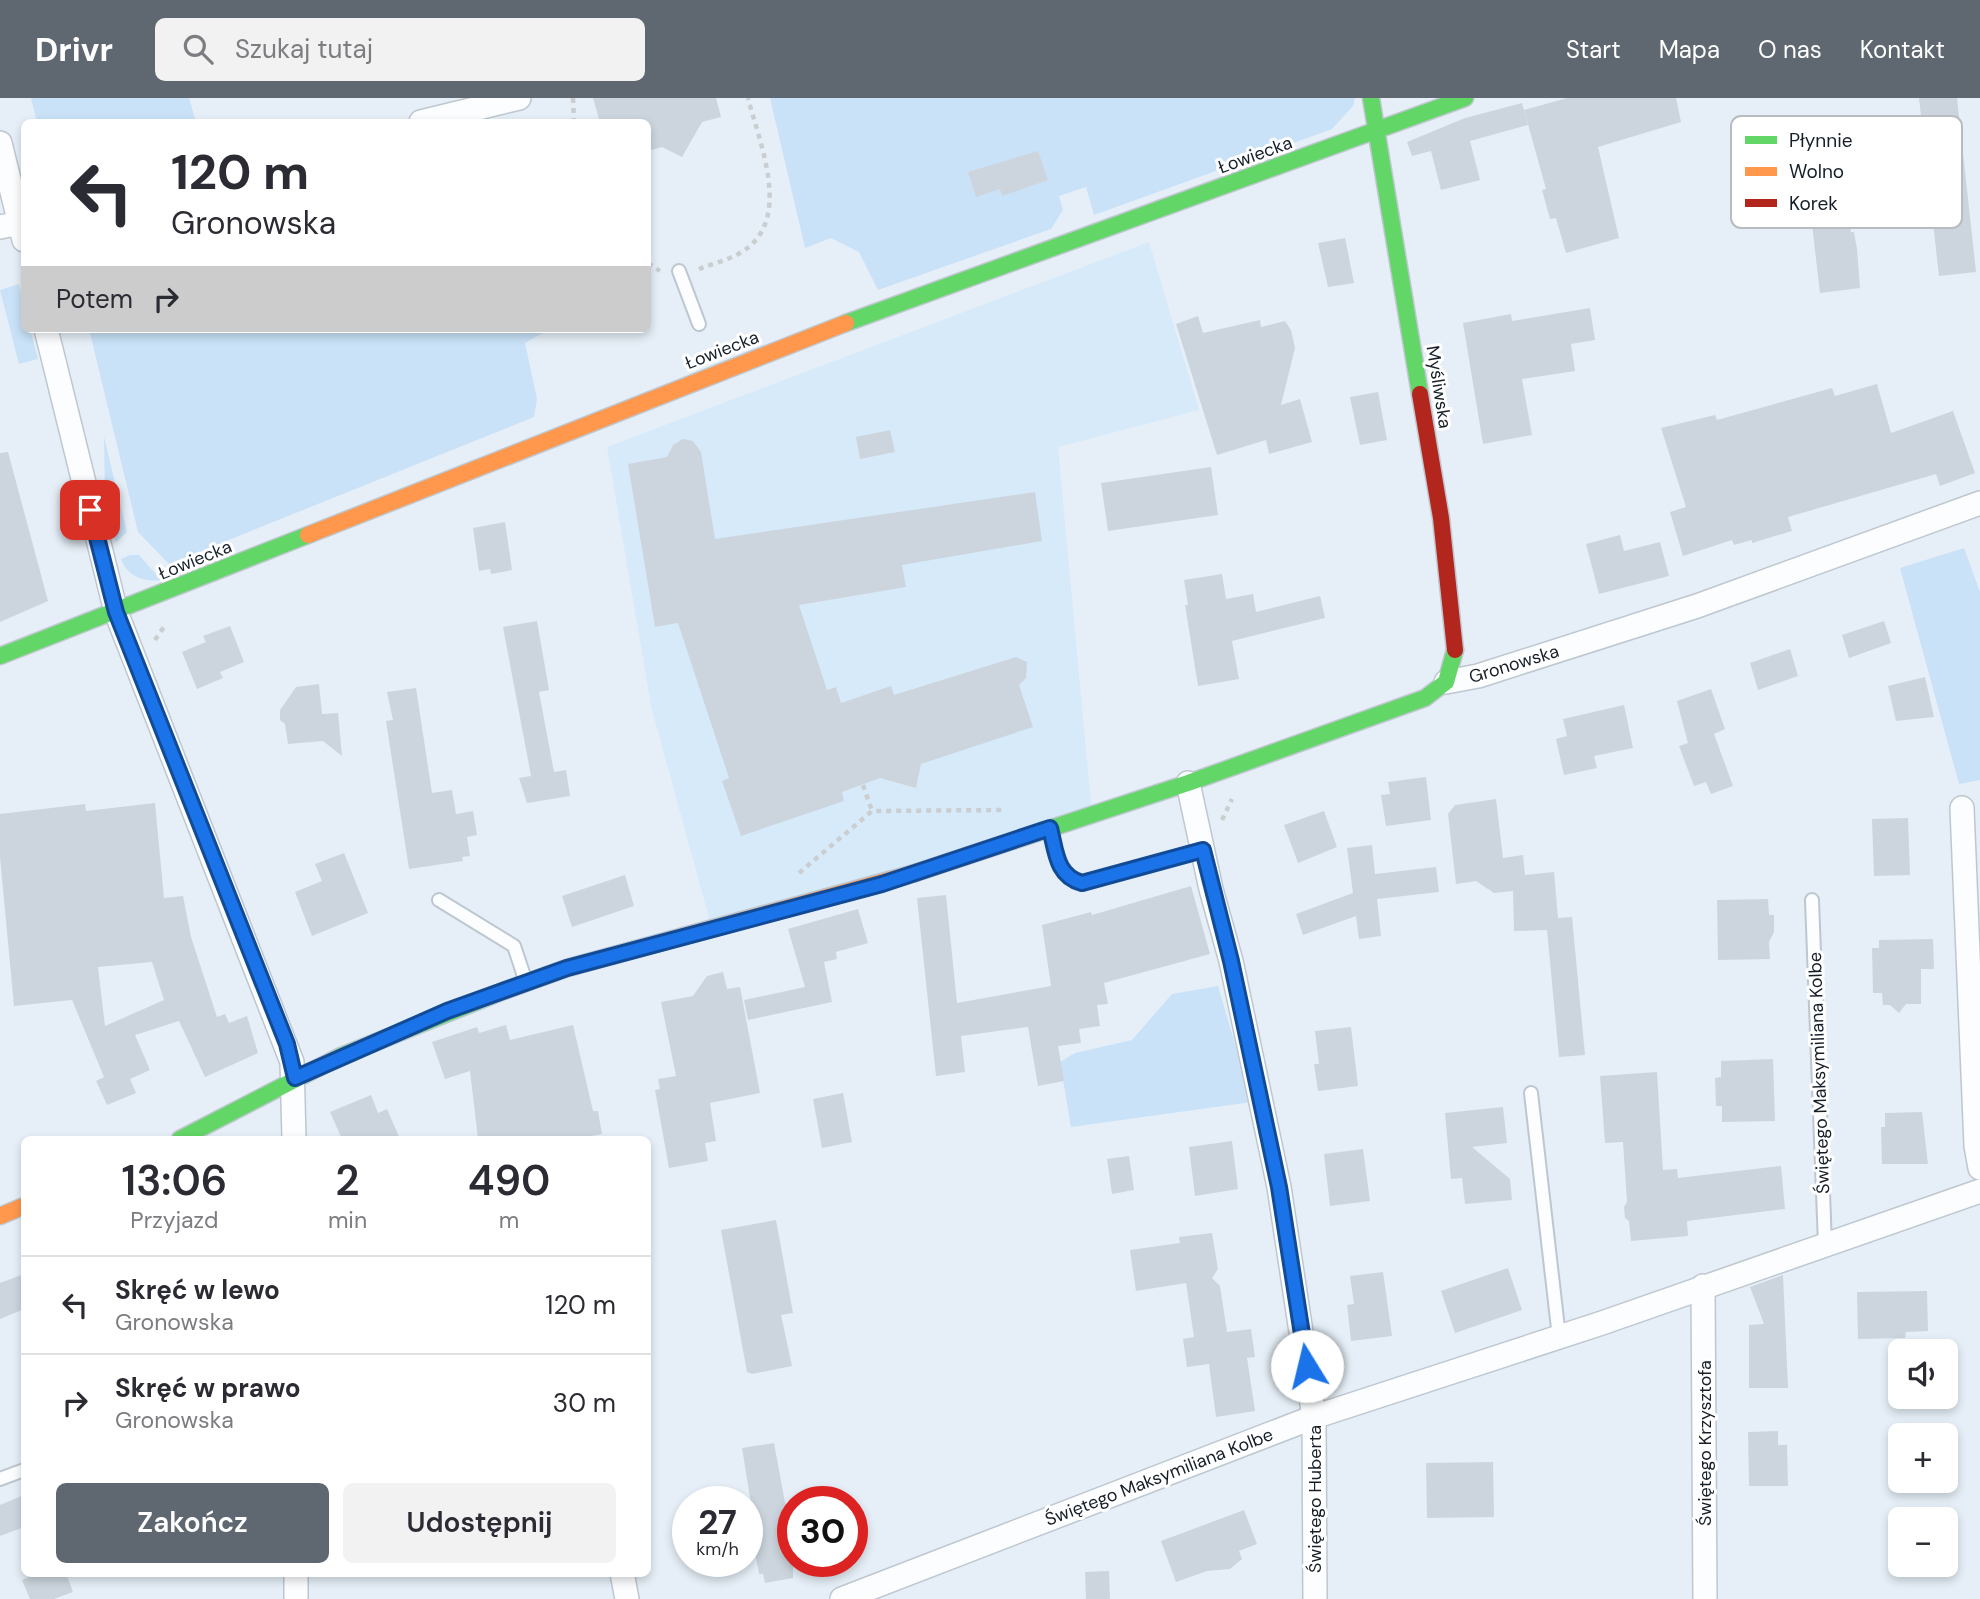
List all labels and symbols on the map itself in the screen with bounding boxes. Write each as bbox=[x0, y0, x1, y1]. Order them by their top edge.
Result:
legend bbox=[1731, 116, 1962, 228]
text: Płynnie bbox=[1789, 128, 1853, 153]
street label: Łowiecka bbox=[1215, 131, 1295, 179]
text: Wolno bbox=[1789, 159, 1844, 184]
text: Korek bbox=[1789, 191, 1838, 216]
street label: Łowiecka bbox=[682, 325, 762, 375]
street label: Myśliwska bbox=[1421, 344, 1457, 430]
pin bbox=[60, 480, 120, 540]
street label: Łowiecka bbox=[155, 534, 235, 586]
street label: Gronowska bbox=[1466, 639, 1562, 689]
street label: Świętego Maksymiliana Kolbe bbox=[1803, 952, 1835, 1194]
position arrow bbox=[1270, 1329, 1344, 1403]
street label: Świętego Krzysztofa bbox=[1693, 1360, 1717, 1526]
street label: Świętego Maksymiliana Kolbe bbox=[1042, 1422, 1276, 1532]
street label: Świętego Huberta bbox=[1303, 1425, 1327, 1573]
speed limit sign: 30 bbox=[777, 1486, 868, 1577]

